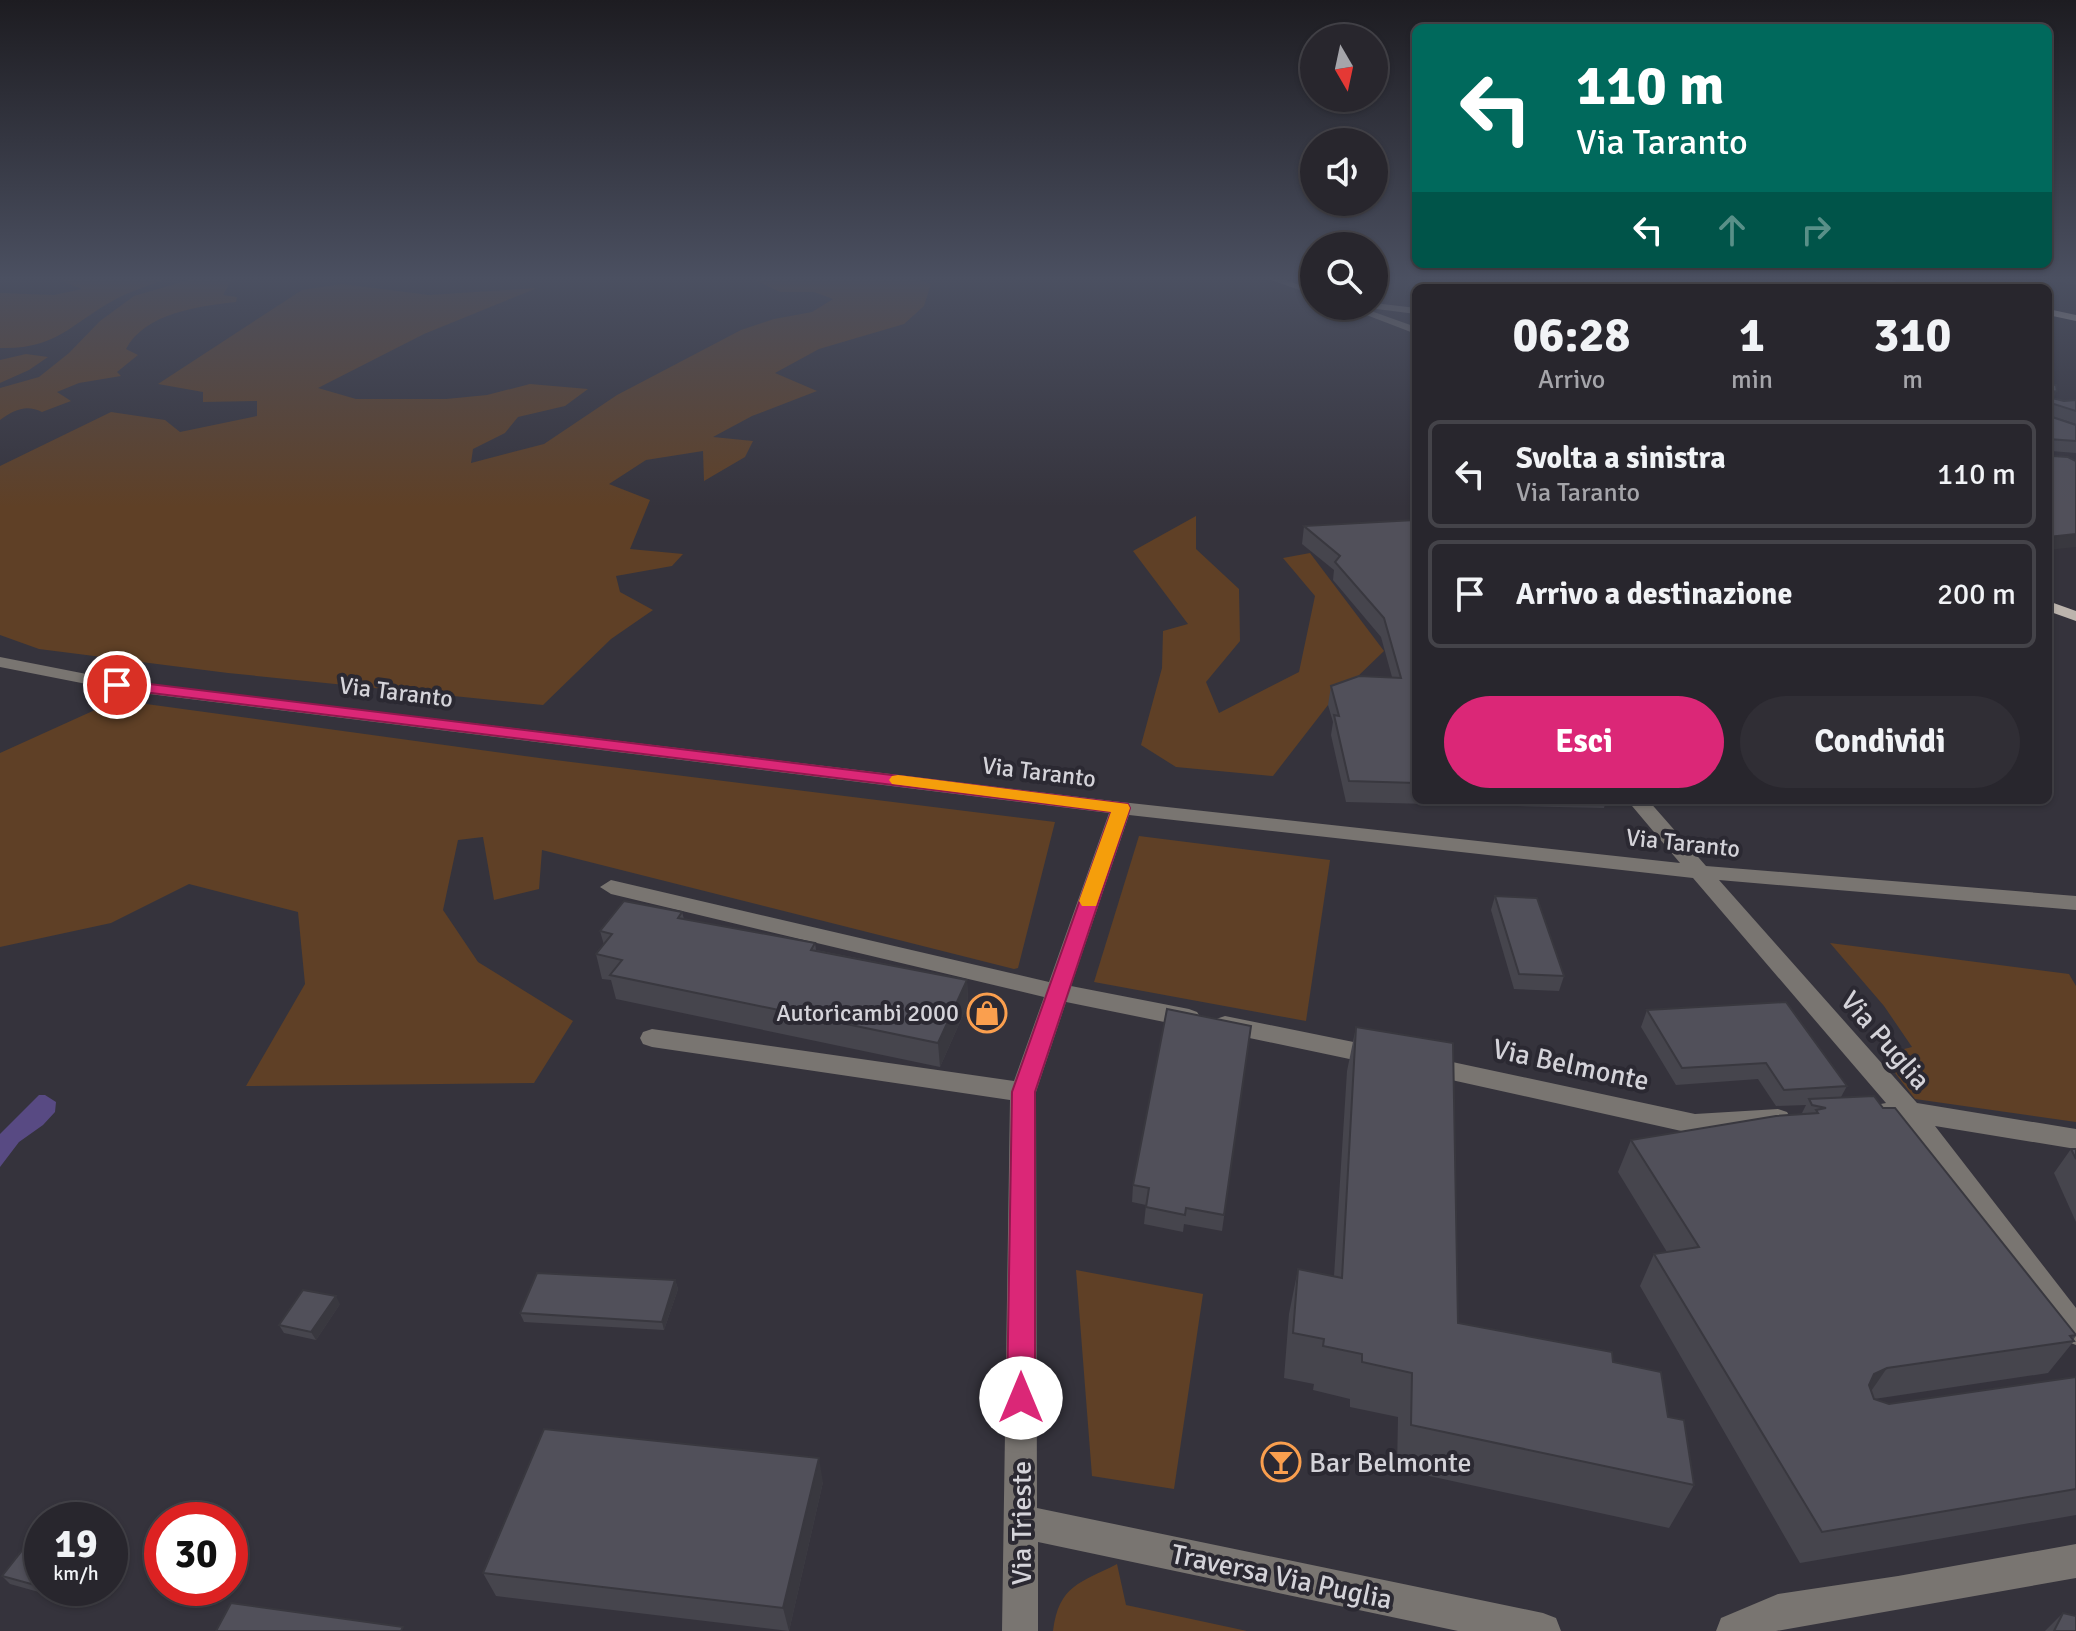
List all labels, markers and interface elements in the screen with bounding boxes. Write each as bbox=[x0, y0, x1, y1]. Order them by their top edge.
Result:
north arrow bbox=[1300, 24, 1388, 112]
map controls bbox=[1300, 24, 1388, 320]
text: 110 m bbox=[1576, 51, 1724, 120]
icon: left bbox=[1444, 56, 1548, 160]
text: Via Taranto bbox=[1576, 120, 1748, 165]
button: sound bbox=[1300, 128, 1388, 216]
icon: left bbox=[1626, 208, 1670, 252]
icon: ahead bbox=[1710, 208, 1754, 252]
icon: right bbox=[1794, 208, 1838, 252]
button: search bbox=[1300, 232, 1388, 320]
text: 06:28 bbox=[1513, 306, 1630, 365]
text: 1 bbox=[1739, 306, 1765, 365]
text: 310 bbox=[1874, 306, 1951, 365]
text: Arrivo bbox=[1538, 364, 1605, 396]
text: min bbox=[1731, 364, 1773, 396]
text: m bbox=[1902, 364, 1923, 396]
text: Svolta a sinistra bbox=[1516, 440, 1726, 477]
icon: left bbox=[1448, 452, 1492, 496]
text: 110 m bbox=[1937, 456, 2016, 493]
text: Via Taranto bbox=[1516, 477, 1640, 509]
icon: arrive bbox=[1448, 572, 1492, 616]
text: Arrivo a destinazione bbox=[1516, 576, 1792, 613]
text: 200 m bbox=[1937, 576, 2016, 613]
pin bbox=[83, 651, 151, 719]
icon: arrive bbox=[95, 663, 139, 707]
street label: Via Taranto bbox=[337, 670, 455, 714]
button: Esci bbox=[1444, 696, 1724, 788]
button: Condividi bbox=[1740, 696, 2020, 788]
street label: Via Taranto bbox=[980, 750, 1098, 794]
street label: Via Taranto bbox=[1624, 822, 1742, 864]
street label: Via Puglia bbox=[1833, 984, 1937, 1097]
shop icon: Autoricambi 2000 bbox=[966, 992, 1008, 1034]
place label: Autoricambi 2000 bbox=[776, 998, 959, 1028]
street label: Via Belmonte bbox=[1490, 1032, 1652, 1098]
position arrow bbox=[979, 1356, 1063, 1440]
bar icon: Bar Belmonte bbox=[1260, 1441, 1302, 1483]
place label: Bar Belmonte bbox=[1309, 1446, 1471, 1480]
street label: Via Trieste bbox=[1005, 1461, 1039, 1585]
speed limit sign: 30 bbox=[144, 1502, 248, 1606]
text: 19 bbox=[54, 1519, 98, 1569]
street label: Traversa Via Puglia bbox=[1168, 1537, 1395, 1617]
text: km/h bbox=[53, 1561, 99, 1586]

